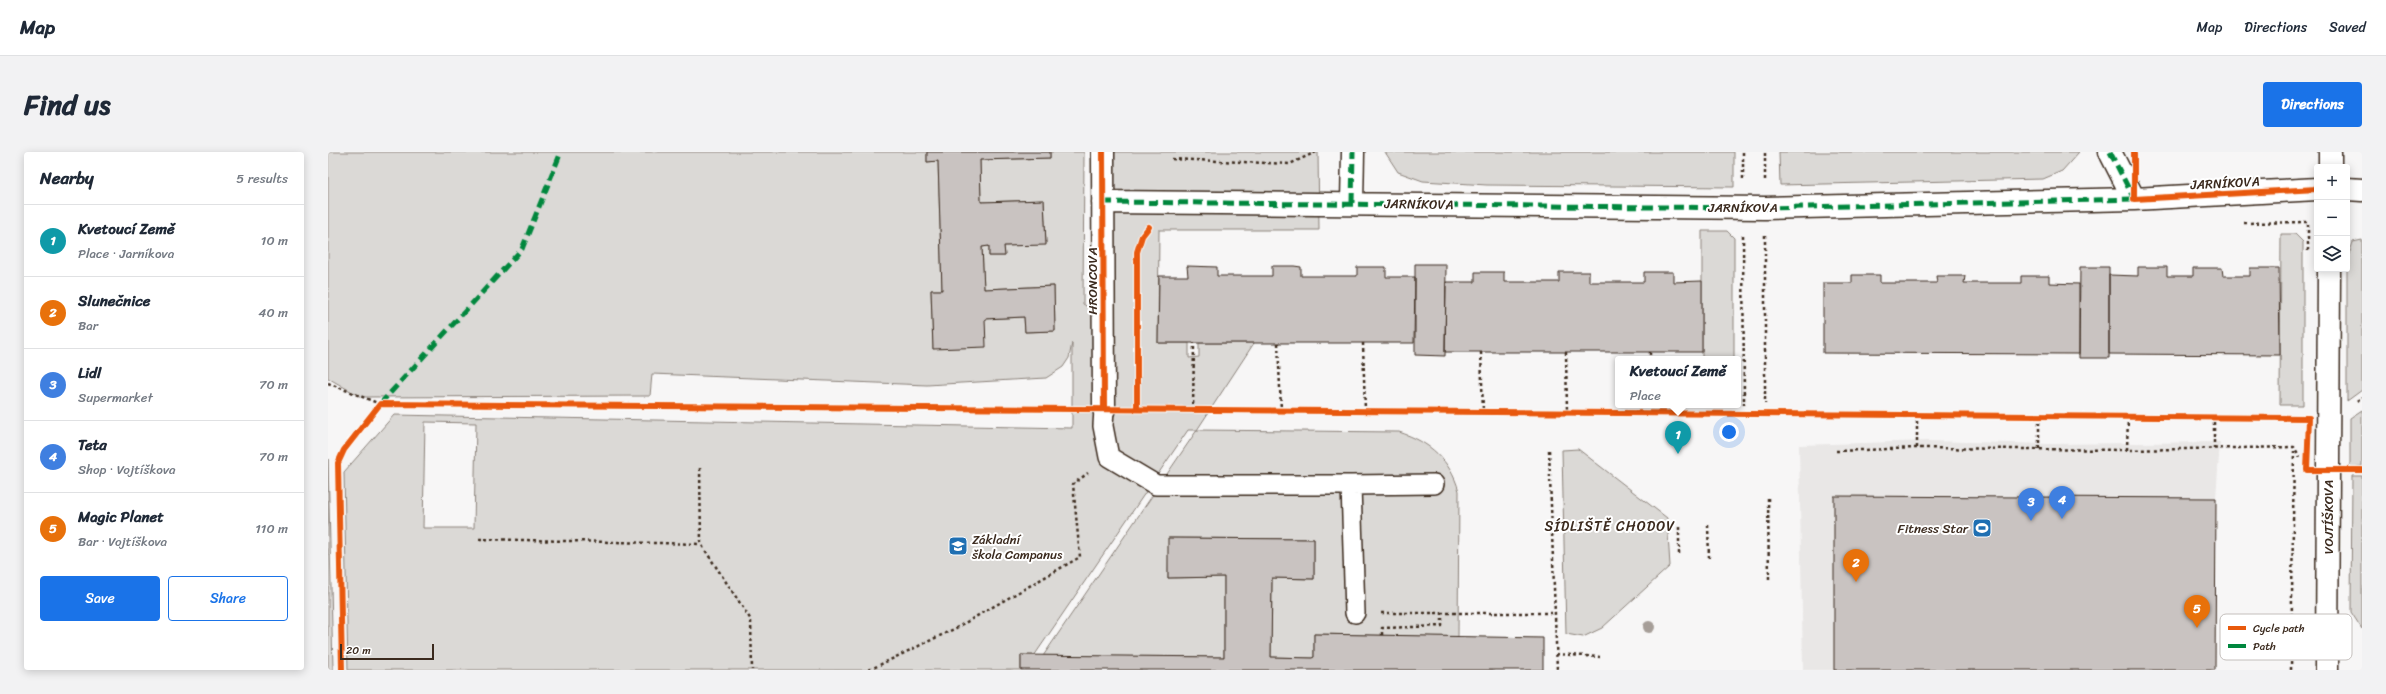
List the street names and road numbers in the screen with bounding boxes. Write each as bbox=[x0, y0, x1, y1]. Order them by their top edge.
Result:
street label: JARNÍKOVA bbox=[2189, 170, 2260, 196]
street label: JARNÍKOVA bbox=[1383, 192, 1454, 216]
street label: JARNÍKOVA bbox=[1707, 196, 1778, 219]
street label: HRONCOVA bbox=[1081, 247, 1104, 315]
street label: VOJTÍŠKOVA bbox=[2317, 480, 2340, 554]

